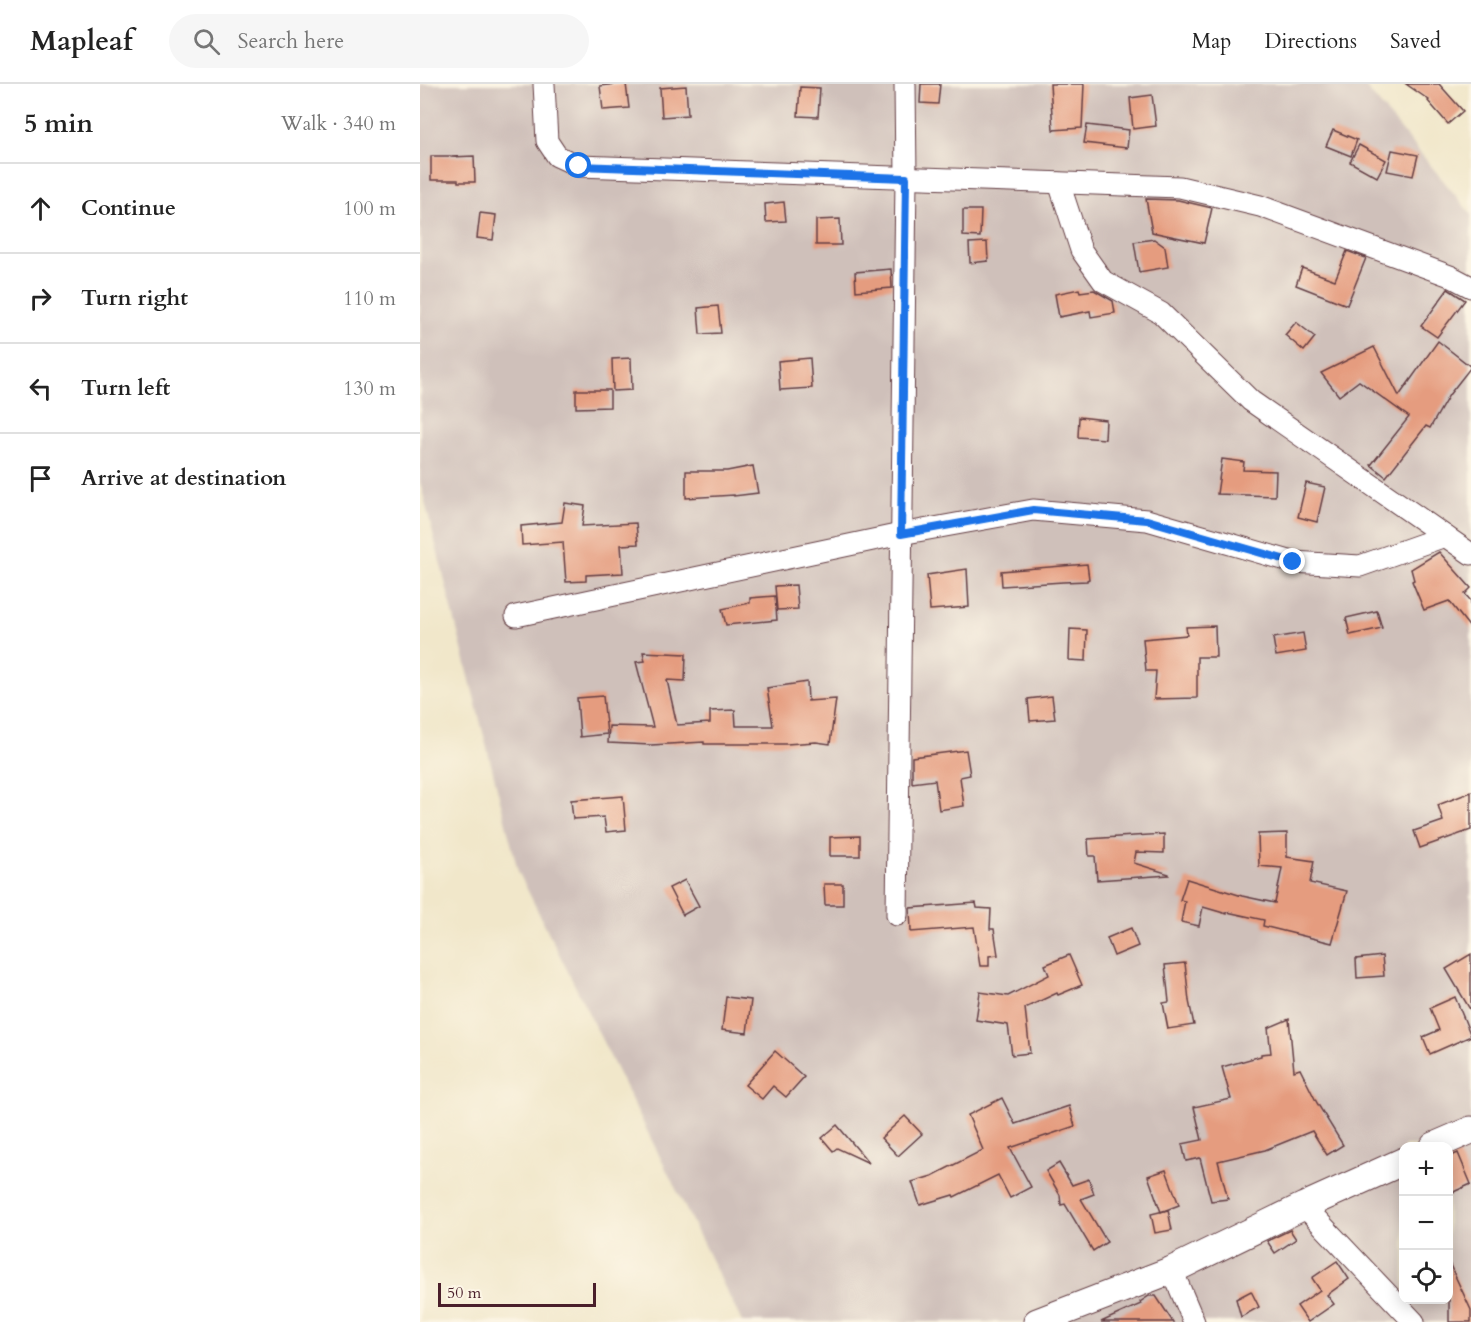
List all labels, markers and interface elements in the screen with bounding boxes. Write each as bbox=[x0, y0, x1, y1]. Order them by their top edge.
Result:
search box bbox=[169, 14, 589, 68]
text: Mapleaf bbox=[30, 22, 133, 60]
icon: search bbox=[190, 25, 223, 58]
text: Search here bbox=[238, 26, 344, 56]
text: Map bbox=[1191, 27, 1231, 56]
text: Directions bbox=[1264, 27, 1357, 56]
text: Saved bbox=[1390, 27, 1441, 56]
text: 5 min bbox=[24, 106, 93, 141]
text: Walk · 340 m bbox=[281, 110, 396, 137]
route start bbox=[565, 152, 591, 178]
icon: ahead bbox=[24, 192, 57, 225]
text: Continue bbox=[81, 193, 176, 223]
text: 100 m bbox=[343, 195, 396, 222]
icon: right bbox=[24, 282, 57, 315]
text: Turn right bbox=[81, 283, 188, 313]
text: 110 m bbox=[343, 285, 396, 312]
icon: left bbox=[24, 372, 57, 405]
text: Turn left bbox=[81, 373, 170, 403]
text: 130 m bbox=[343, 375, 396, 402]
icon: arrive bbox=[24, 462, 57, 495]
text: Arrive at destination bbox=[81, 463, 286, 493]
route end bbox=[1279, 548, 1305, 574]
map controls bbox=[1399, 1142, 1453, 1304]
button: + bbox=[1399, 1142, 1453, 1196]
button: − bbox=[1399, 1196, 1453, 1250]
button: locate bbox=[1399, 1250, 1453, 1304]
scale bar bbox=[438, 1280, 596, 1308]
text: 50 m bbox=[447, 1282, 481, 1304]

